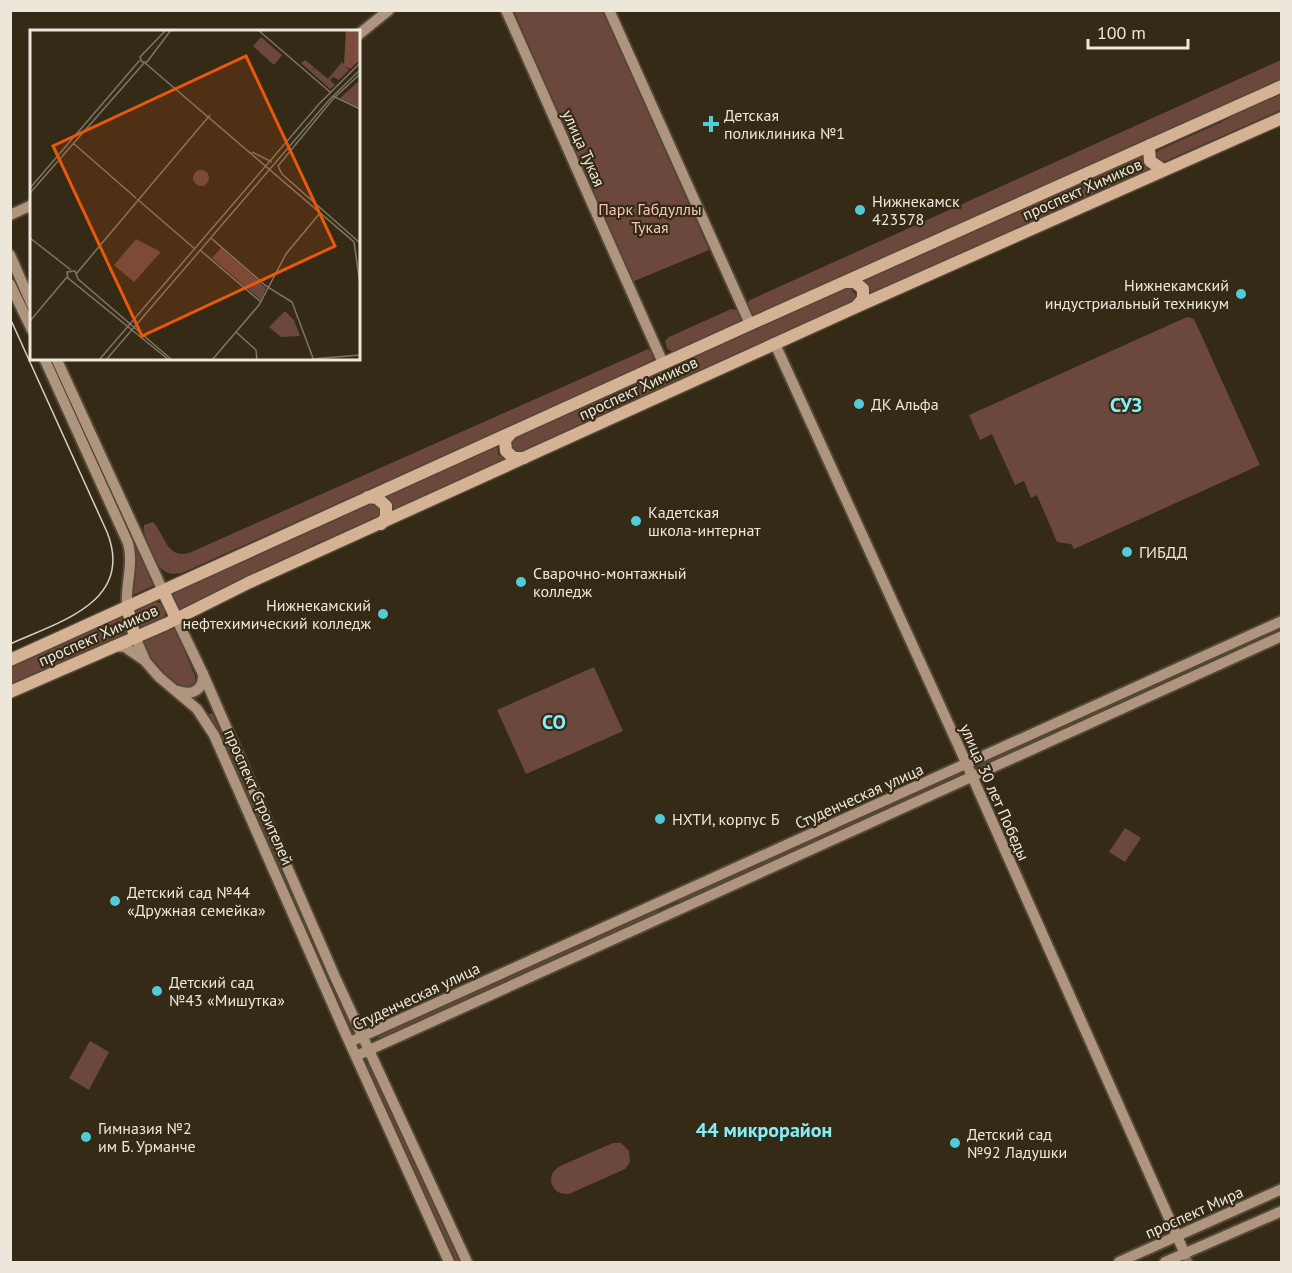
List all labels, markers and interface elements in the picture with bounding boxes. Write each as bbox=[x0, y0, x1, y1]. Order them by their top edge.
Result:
scale bar bbox=[1088, 12, 1188, 50]
text: 100 m bbox=[1097, 21, 1146, 44]
inset map bbox=[30, 30, 360, 360]
place label: Детская поликлиника №1 bbox=[724, 105, 845, 143]
street label: улица Тукая bbox=[558, 106, 610, 190]
marker: Детская поликлиника №1 bbox=[702, 115, 720, 133]
street label: проспект Химиков bbox=[1019, 154, 1145, 224]
place label: Нижнекамск 423578 bbox=[872, 191, 960, 229]
park label: Парк Габдуллы Тукая bbox=[598, 199, 702, 237]
marker: Нижнекамск 423578 bbox=[853, 203, 867, 217]
place label: Нижнекамский индустриальный техникум bbox=[1045, 275, 1229, 313]
marker: Нижнекамский индустриальный техникум bbox=[1234, 287, 1248, 301]
street label: проспект Химиков bbox=[575, 352, 701, 424]
district label: СУЗ bbox=[1110, 392, 1142, 418]
place label: ДК Альфа bbox=[871, 394, 939, 414]
marker: ДК Альфа bbox=[852, 397, 866, 411]
place label: Кадетская школа-интернат bbox=[648, 502, 761, 540]
marker: Кадетская школа-интернат bbox=[629, 514, 643, 528]
place label: ГИБДД bbox=[1139, 542, 1188, 562]
marker: ГИБДД bbox=[1120, 545, 1134, 559]
place label: Сварочно-монтажный колледж bbox=[533, 563, 686, 601]
marker: Сварочно-монтажный колледж bbox=[514, 575, 528, 589]
place label: Нижнекамский нефтехимический колледж bbox=[182, 595, 371, 633]
street label: проспект Химиков bbox=[35, 600, 161, 670]
marker: Нижнекамский нефтехимический колледж bbox=[376, 607, 390, 621]
district label: СО bbox=[542, 709, 566, 735]
street label: улица 30 лет Победы bbox=[956, 720, 1034, 864]
street label: проспект Строителей bbox=[220, 726, 298, 868]
street label: Студенческая улица bbox=[792, 759, 926, 833]
place label: НХТИ, корпус Б bbox=[672, 809, 780, 829]
marker: НХТИ, корпус Б bbox=[653, 812, 667, 826]
place label: Детский сад №44 «Дружная семейка» bbox=[127, 882, 266, 920]
marker: Детский сад №44 «Дружная семейка» bbox=[108, 894, 122, 908]
street label: Студенческая улица bbox=[349, 958, 483, 1034]
place label: Детский сад №43 «Мишутка» bbox=[169, 972, 285, 1010]
marker: Детский сад №43 «Мишутка» bbox=[150, 984, 164, 998]
district label: 44 микрорайон bbox=[696, 1117, 832, 1143]
place label: Гимназия №2 им Б. Урманче bbox=[98, 1118, 196, 1156]
place label: Детский сад №92 Ладушки bbox=[967, 1124, 1067, 1162]
marker: Гимназия №2 им Б. Урманче bbox=[79, 1130, 93, 1144]
marker: Детский сад №92 Ладушки bbox=[948, 1136, 962, 1150]
street label: проспект Мира bbox=[1142, 1181, 1246, 1243]

